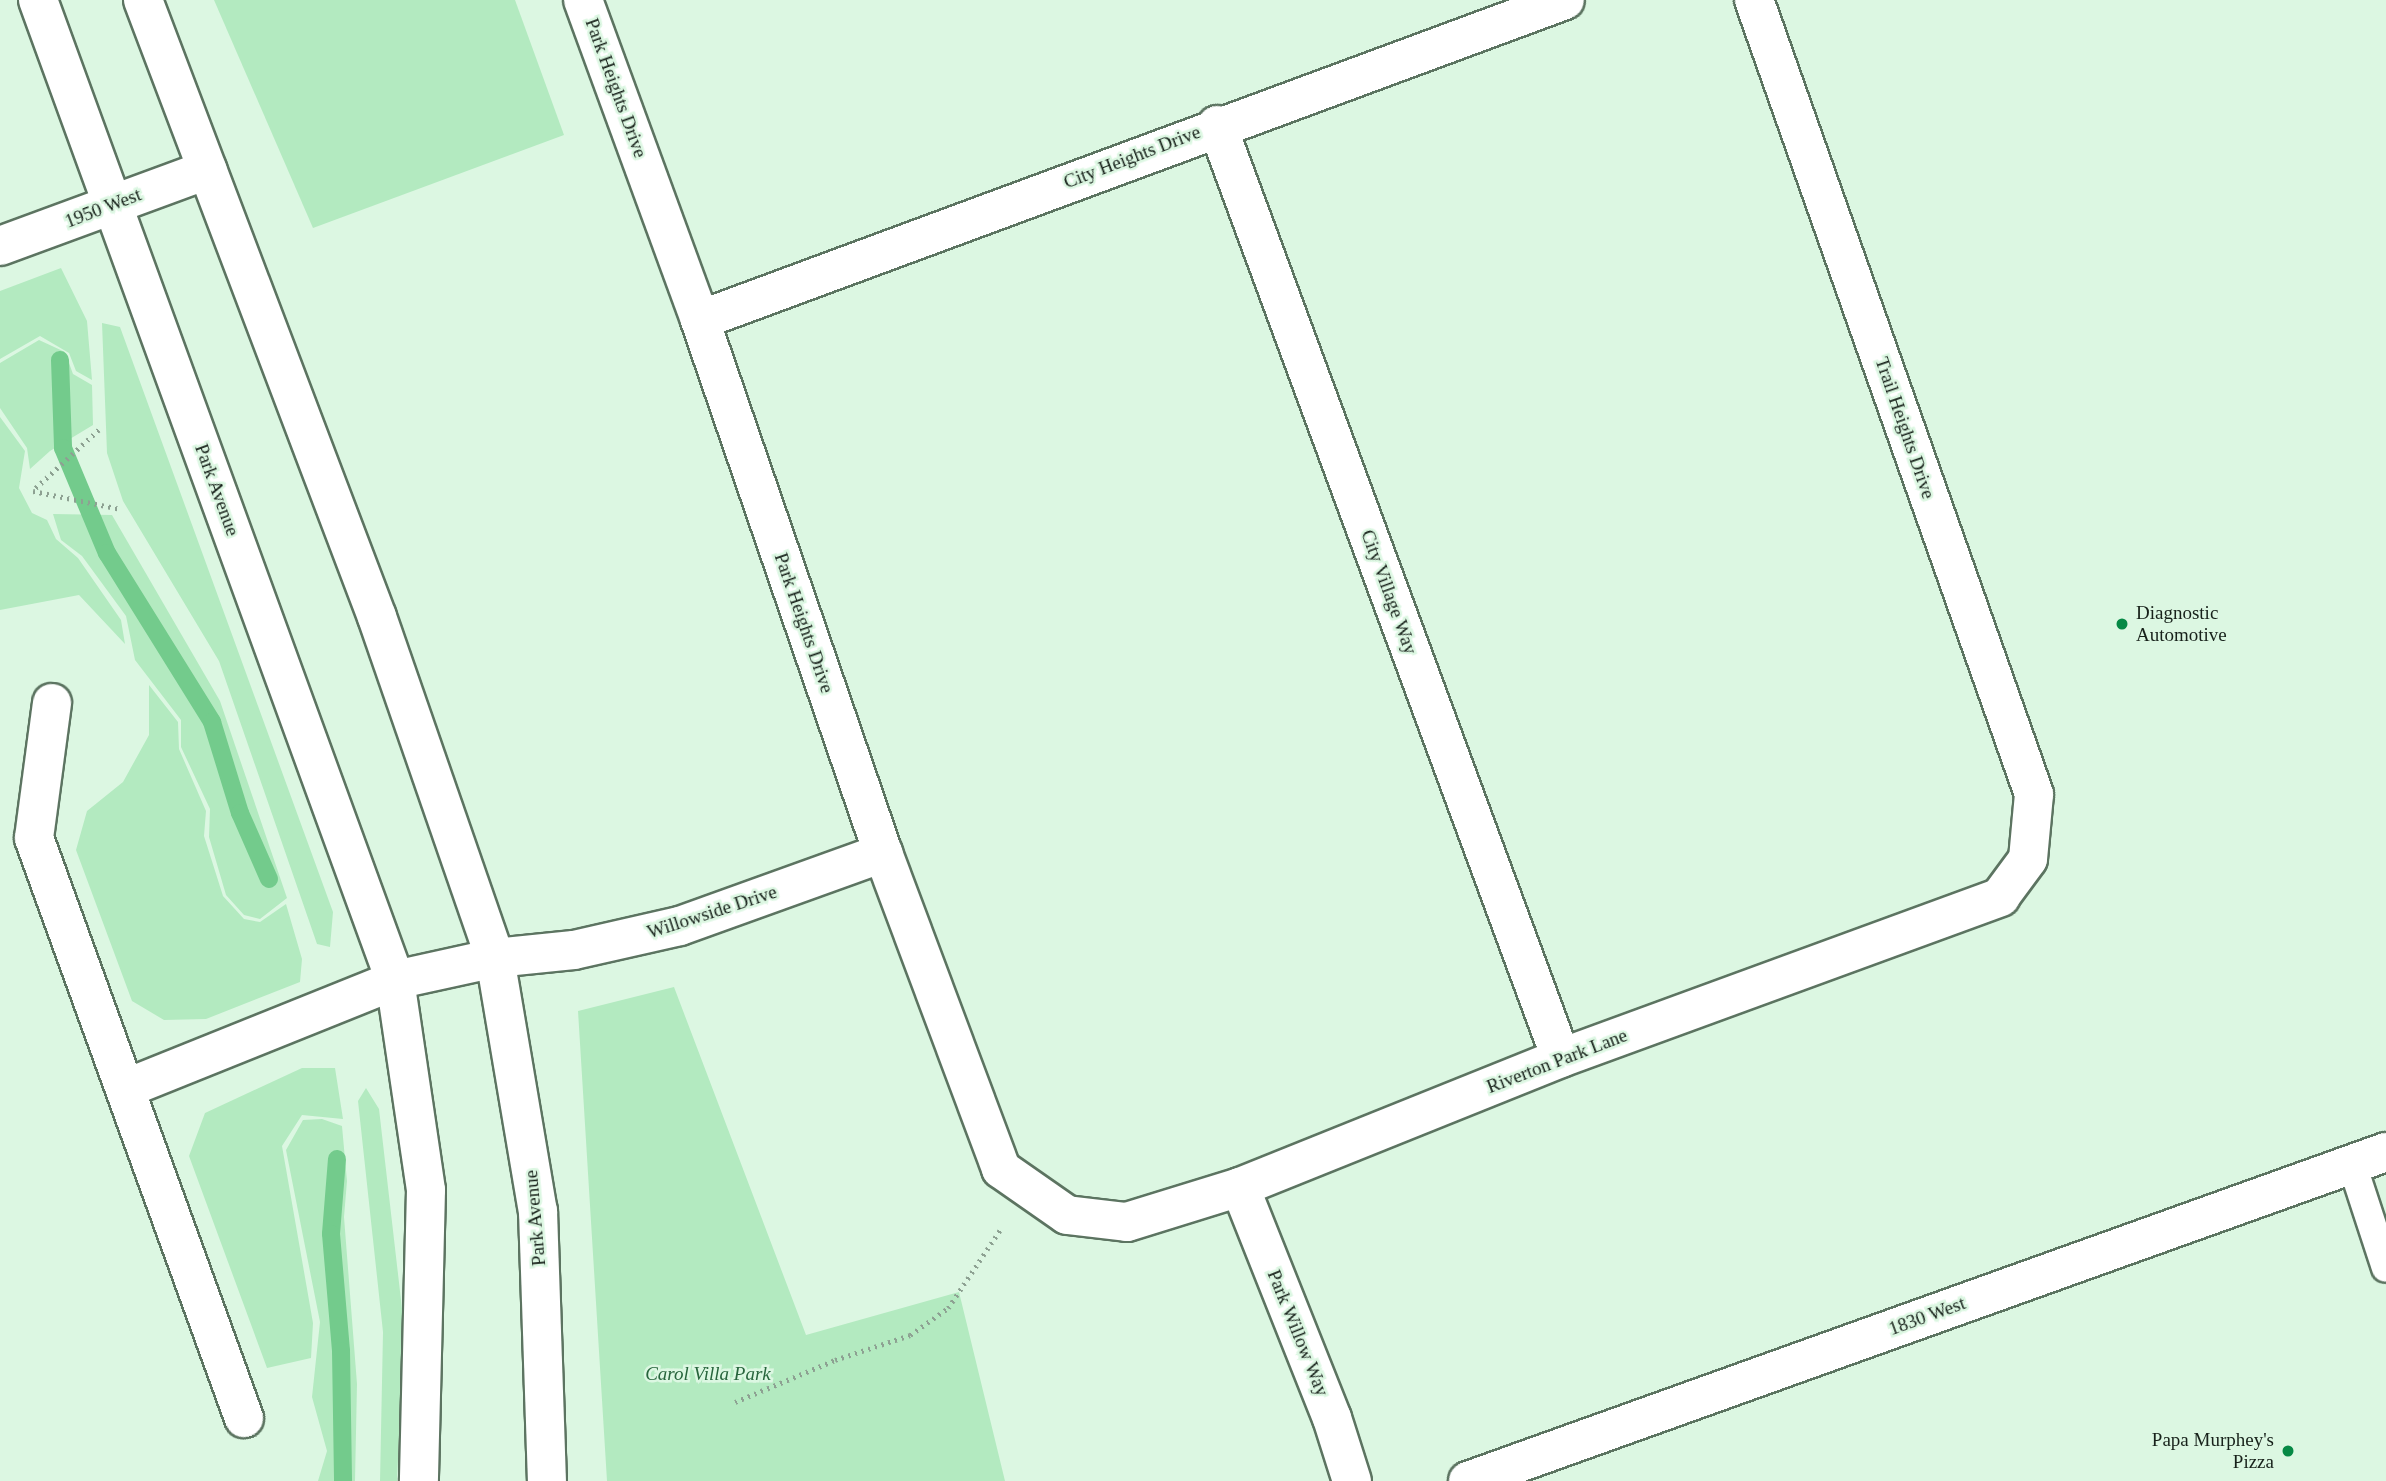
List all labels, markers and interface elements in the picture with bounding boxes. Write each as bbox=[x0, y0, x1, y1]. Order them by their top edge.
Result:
street label: Park Heights Drive bbox=[580, 15, 652, 161]
street label: City Heights Drive bbox=[1060, 120, 1204, 194]
street label: 1950 West bbox=[61, 183, 145, 233]
street label: Trail Heights Drive bbox=[1870, 354, 1940, 502]
street label: Park Avenue bbox=[190, 440, 244, 540]
street label: City Village Way bbox=[1356, 526, 1422, 658]
street label: Park Heights Drive bbox=[769, 550, 839, 696]
place label: Diagnostic Automotive bbox=[2136, 602, 2227, 646]
marker: Diagnostic Automotive bbox=[2114, 616, 2130, 632]
street label: Willowside Drive bbox=[644, 880, 780, 944]
street label: Riverton Park Lane bbox=[1483, 1024, 1631, 1098]
street label: Park Avenue bbox=[519, 1169, 551, 1267]
street label: Park Willow Way bbox=[1262, 1266, 1334, 1400]
street label: 1830 West bbox=[1885, 1292, 1969, 1340]
park label: Carol Villa Park bbox=[645, 1363, 771, 1385]
place label: Papa Murphey's Pizza bbox=[2152, 1429, 2274, 1473]
marker: Papa Murphey's Pizza bbox=[2280, 1443, 2296, 1459]

